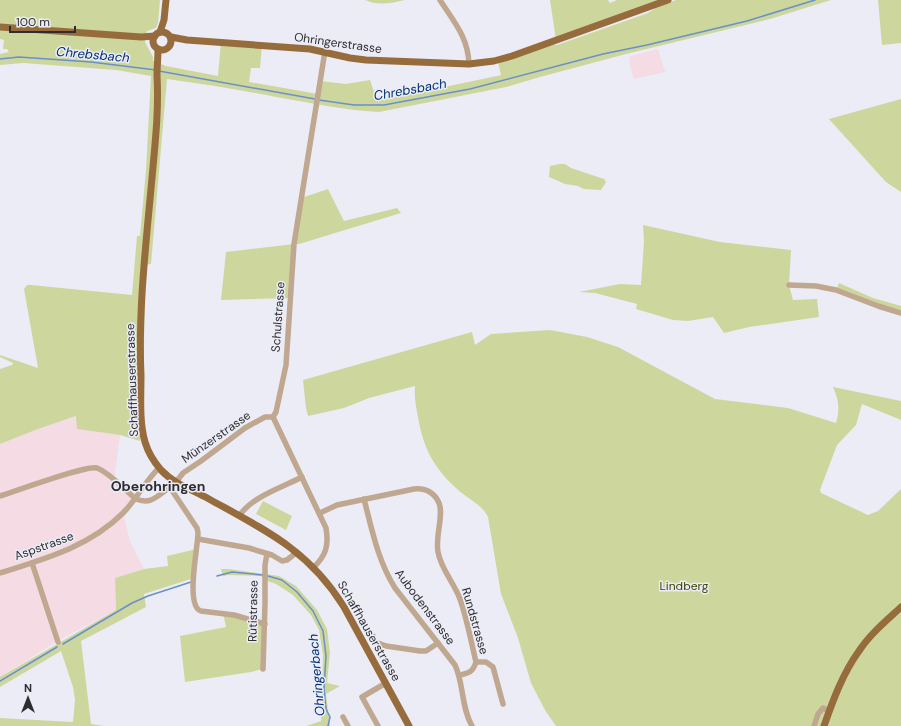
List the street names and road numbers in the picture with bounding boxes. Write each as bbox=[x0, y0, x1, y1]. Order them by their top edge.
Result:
street label: Ohringerstrasse bbox=[293, 29, 383, 57]
street label: Schulstrasse bbox=[268, 281, 288, 353]
street label: Schaffhauserstrasse bbox=[122, 323, 142, 437]
street label: Münzerstrasse bbox=[178, 407, 254, 467]
street label: Aspstrasse bbox=[12, 528, 76, 564]
street label: Aubodenstrasse bbox=[391, 566, 459, 648]
street label: Schaffhauserstrasse bbox=[334, 578, 404, 684]
street label: Rütistrasse bbox=[244, 580, 262, 642]
street label: Rundstrasse bbox=[458, 586, 492, 656]

